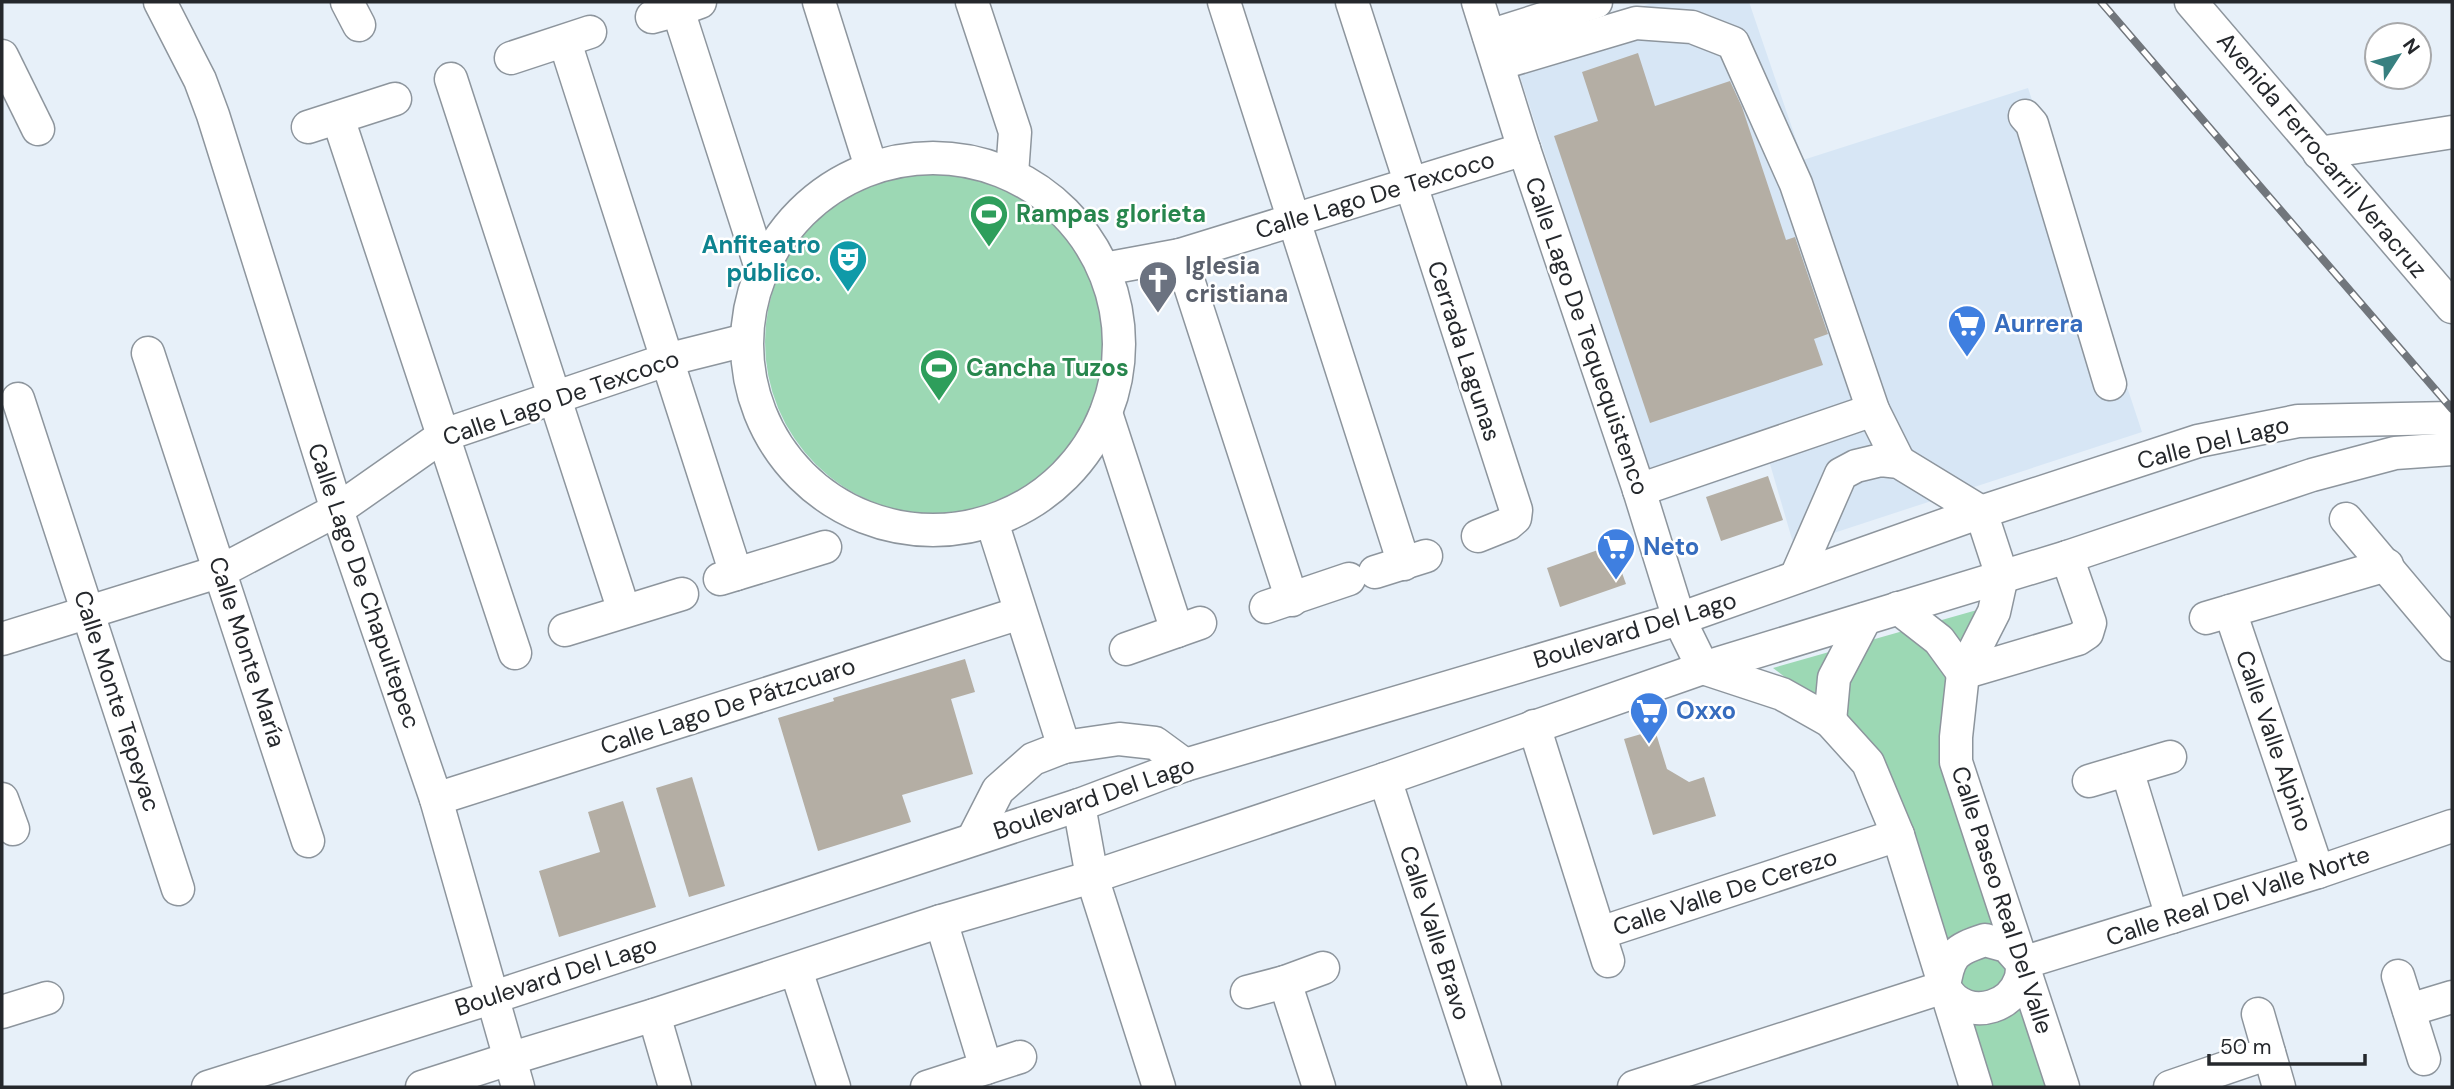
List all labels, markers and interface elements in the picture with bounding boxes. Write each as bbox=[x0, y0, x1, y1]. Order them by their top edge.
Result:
north arrow bbox=[2363, 21, 2433, 91]
street label: Avenida Ferrocarril Veracruz bbox=[2210, 25, 2434, 284]
text: N bbox=[2397, 33, 2426, 59]
street label: Calle Lago De Texcoco bbox=[1252, 143, 1498, 246]
street label: Calle Lago De Tequequistenco bbox=[1518, 173, 1657, 499]
sports icon: Rampas glorieta bbox=[968, 193, 1010, 248]
place label: Rampas glorieta bbox=[1016, 198, 1206, 229]
place label: Anfiteatro público. bbox=[701, 229, 821, 288]
theatre icon: Anfiteatro público. bbox=[827, 238, 869, 293]
place label: Iglesia cristiana bbox=[1185, 250, 1288, 309]
street label: Cerrada Lagunas bbox=[1421, 257, 1508, 445]
church icon: Iglesia cristiana bbox=[1137, 259, 1179, 314]
supermarket icon: Aurrera bbox=[1946, 303, 1988, 358]
place label: Aurrera bbox=[1994, 308, 2083, 339]
street label: Calle Lago De Texcoco bbox=[438, 342, 683, 453]
sports icon: Cancha Tuzos bbox=[918, 347, 960, 402]
place label: Cancha Tuzos bbox=[966, 352, 1129, 383]
street label: Calle Del Lago bbox=[2134, 409, 2292, 476]
street label: Calle Lago De Chapultepec bbox=[301, 439, 428, 733]
supermarket icon: Neto bbox=[1595, 526, 1637, 581]
place label: Neto bbox=[1643, 531, 1700, 562]
street label: Calle Monte María bbox=[202, 553, 293, 751]
street label: Boulevard Del Lago bbox=[1530, 584, 1740, 675]
street label: Calle Monte Tepeyac bbox=[67, 586, 168, 815]
street label: Calle Valle Alpino bbox=[2229, 646, 2320, 836]
street label: Calle Lago De Pátzcuaro bbox=[596, 650, 859, 761]
supermarket icon: Oxxo bbox=[1628, 690, 1670, 745]
place label: Oxxo bbox=[1676, 695, 1736, 726]
street label: Boulevard Del Lago bbox=[989, 749, 1198, 846]
street label: Calle Paseo Real Del Valle bbox=[1945, 762, 2060, 1038]
street label: Calle Real Del Valle Norte bbox=[2102, 838, 2374, 953]
street label: Calle Valle De Cerezo bbox=[1609, 841, 1841, 942]
street label: Calle Valle Bravo bbox=[1393, 842, 1478, 1024]
street label: Boulevard Del Lago bbox=[451, 928, 661, 1023]
scale bar bbox=[2209, 1023, 2365, 1066]
text: 50 m bbox=[2220, 1033, 2271, 1061]

